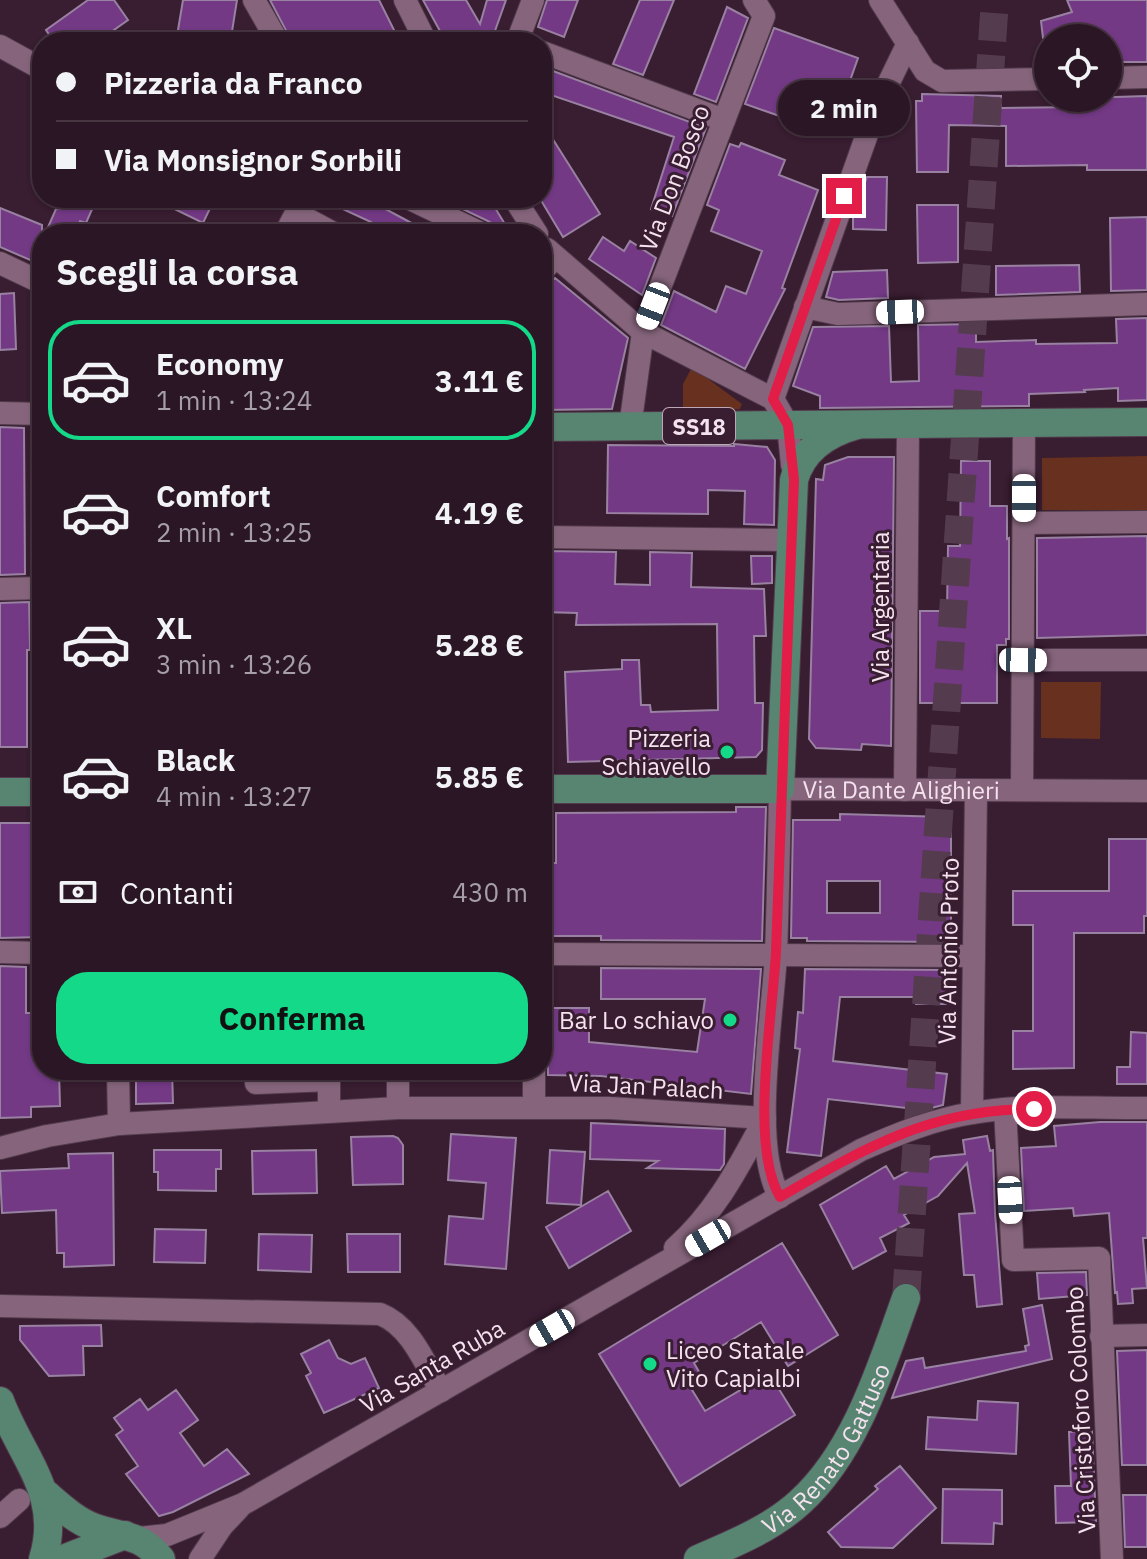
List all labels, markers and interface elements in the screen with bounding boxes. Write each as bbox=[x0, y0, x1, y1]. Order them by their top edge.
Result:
map controls bbox=[1034, 24, 1122, 112]
button: locate bbox=[1034, 24, 1122, 112]
text: Pizzeria da Franco bbox=[104, 63, 363, 102]
callout: 2 min bbox=[778, 80, 910, 136]
text: 2 min bbox=[810, 91, 878, 125]
street label: Via Don Bosco bbox=[631, 100, 717, 256]
text: Via Monsignor Sorbili bbox=[104, 140, 402, 179]
route end bbox=[826, 178, 862, 214]
text: Scegli la corsa bbox=[56, 248, 299, 295]
car bbox=[633, 279, 673, 333]
car bbox=[876, 299, 924, 325]
icon: car bbox=[60, 344, 132, 416]
text: Economy bbox=[156, 344, 284, 383]
text: 3.11 € bbox=[435, 361, 524, 400]
text: 1 min · 13:24 bbox=[156, 383, 312, 417]
road number: SS18 bbox=[663, 408, 735, 444]
car bbox=[1012, 474, 1036, 522]
icon: car bbox=[60, 476, 132, 548]
text: Comfort bbox=[156, 476, 271, 515]
text: 4.19 € bbox=[435, 493, 524, 532]
text: 2 min · 13:25 bbox=[156, 515, 312, 549]
street label: Via Argentaria bbox=[864, 531, 896, 682]
icon: car bbox=[60, 608, 132, 680]
text: XL bbox=[156, 608, 192, 647]
text: 5.28 € bbox=[435, 625, 524, 664]
text: 3 min · 13:26 bbox=[156, 647, 312, 681]
car bbox=[999, 648, 1047, 672]
place label: Pizzeria Schiavello bbox=[602, 722, 711, 782]
icon: car bbox=[60, 740, 132, 812]
text: Black bbox=[156, 740, 235, 779]
marker: Pizzeria Schiavello bbox=[718, 743, 736, 761]
text: 5.85 € bbox=[435, 757, 524, 796]
street label: Via Dante Alighieri bbox=[803, 773, 1000, 806]
text: 4 min · 13:27 bbox=[156, 779, 312, 813]
street label: Via Antonio Proto bbox=[930, 857, 966, 1045]
icon: cash bbox=[56, 870, 100, 914]
text: Contanti bbox=[120, 873, 234, 912]
text: 430 m bbox=[452, 875, 528, 909]
button: Conferma bbox=[56, 972, 528, 1064]
place label: Bar Lo schiavo bbox=[559, 1004, 714, 1036]
marker: Bar Lo schiavo bbox=[721, 1011, 739, 1029]
street label: Via Jan Palach bbox=[567, 1066, 725, 1106]
route start bbox=[1016, 1091, 1052, 1127]
car bbox=[997, 1175, 1023, 1225]
car bbox=[681, 1216, 735, 1260]
street label: Via Cristoforo Colombo bbox=[1058, 1286, 1102, 1534]
car bbox=[525, 1306, 579, 1350]
street label: Via Santa Ruba bbox=[354, 1312, 510, 1420]
place label: Liceo Statale Vito Capialbi bbox=[666, 1334, 804, 1394]
marker: Liceo Statale Vito Capialbi bbox=[641, 1355, 659, 1373]
street label: Via Renato Gattuso bbox=[756, 1359, 897, 1542]

